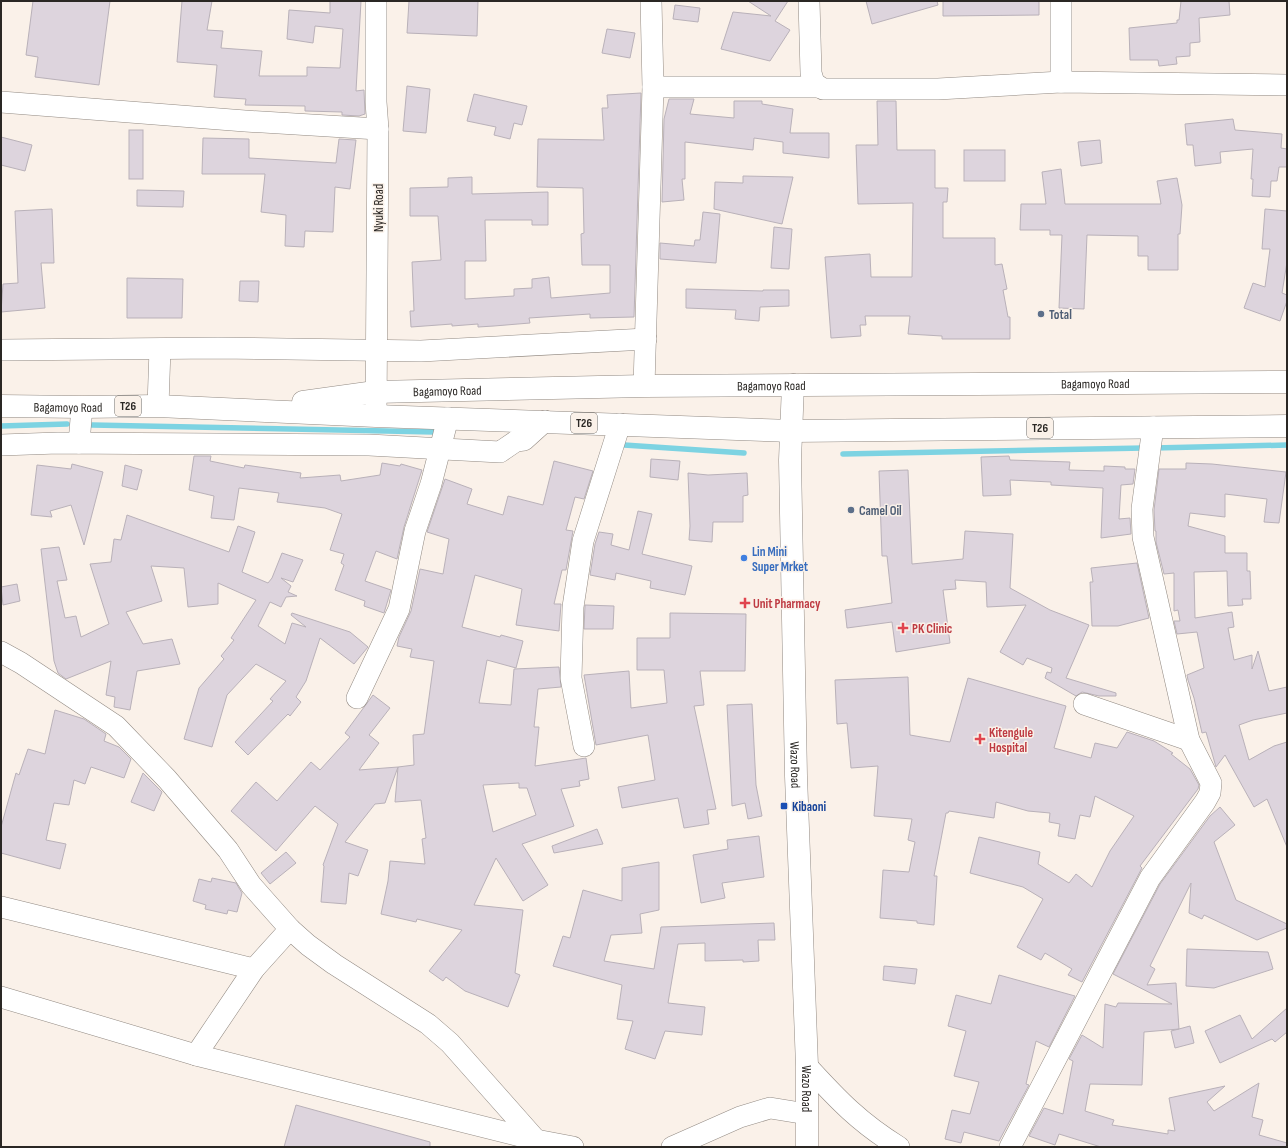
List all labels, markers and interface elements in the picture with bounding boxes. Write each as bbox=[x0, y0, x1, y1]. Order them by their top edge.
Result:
street label: Nyuki Road bbox=[371, 184, 387, 232]
place label: Total bbox=[1049, 307, 1072, 323]
marker: Total bbox=[1036, 309, 1046, 319]
street label: Bagamoyo Road bbox=[1061, 376, 1130, 392]
street label: Bagamoyo Road bbox=[737, 378, 806, 394]
street label: Bagamoyo Road bbox=[413, 383, 482, 400]
road number: T26 bbox=[115, 396, 141, 416]
street label: Bagamoyo Road bbox=[34, 399, 102, 416]
road number: T26 bbox=[571, 413, 597, 433]
road number: T26 bbox=[1027, 418, 1053, 438]
place label: Camel Oil bbox=[859, 503, 902, 519]
marker: Camel Oil bbox=[846, 505, 856, 515]
place label: Lin Mini Super Mrket bbox=[752, 544, 809, 575]
marker: Lin Mini Super Mrket bbox=[739, 553, 749, 563]
place label: Unit Pharmacy bbox=[753, 596, 821, 612]
marker: Unit Pharmacy bbox=[740, 598, 750, 608]
place label: PK Clinic bbox=[912, 621, 953, 637]
marker: PK Clinic bbox=[897, 622, 909, 634]
place label: Kitengule Hospital bbox=[989, 725, 1033, 756]
marker: Kitengule Hospital bbox=[974, 733, 986, 745]
street label: Wazo Road bbox=[786, 741, 803, 789]
place label: Kibaoni bbox=[792, 799, 826, 815]
marker: Kibaoni bbox=[779, 801, 789, 811]
street label: Wazo Road bbox=[798, 1065, 814, 1112]

